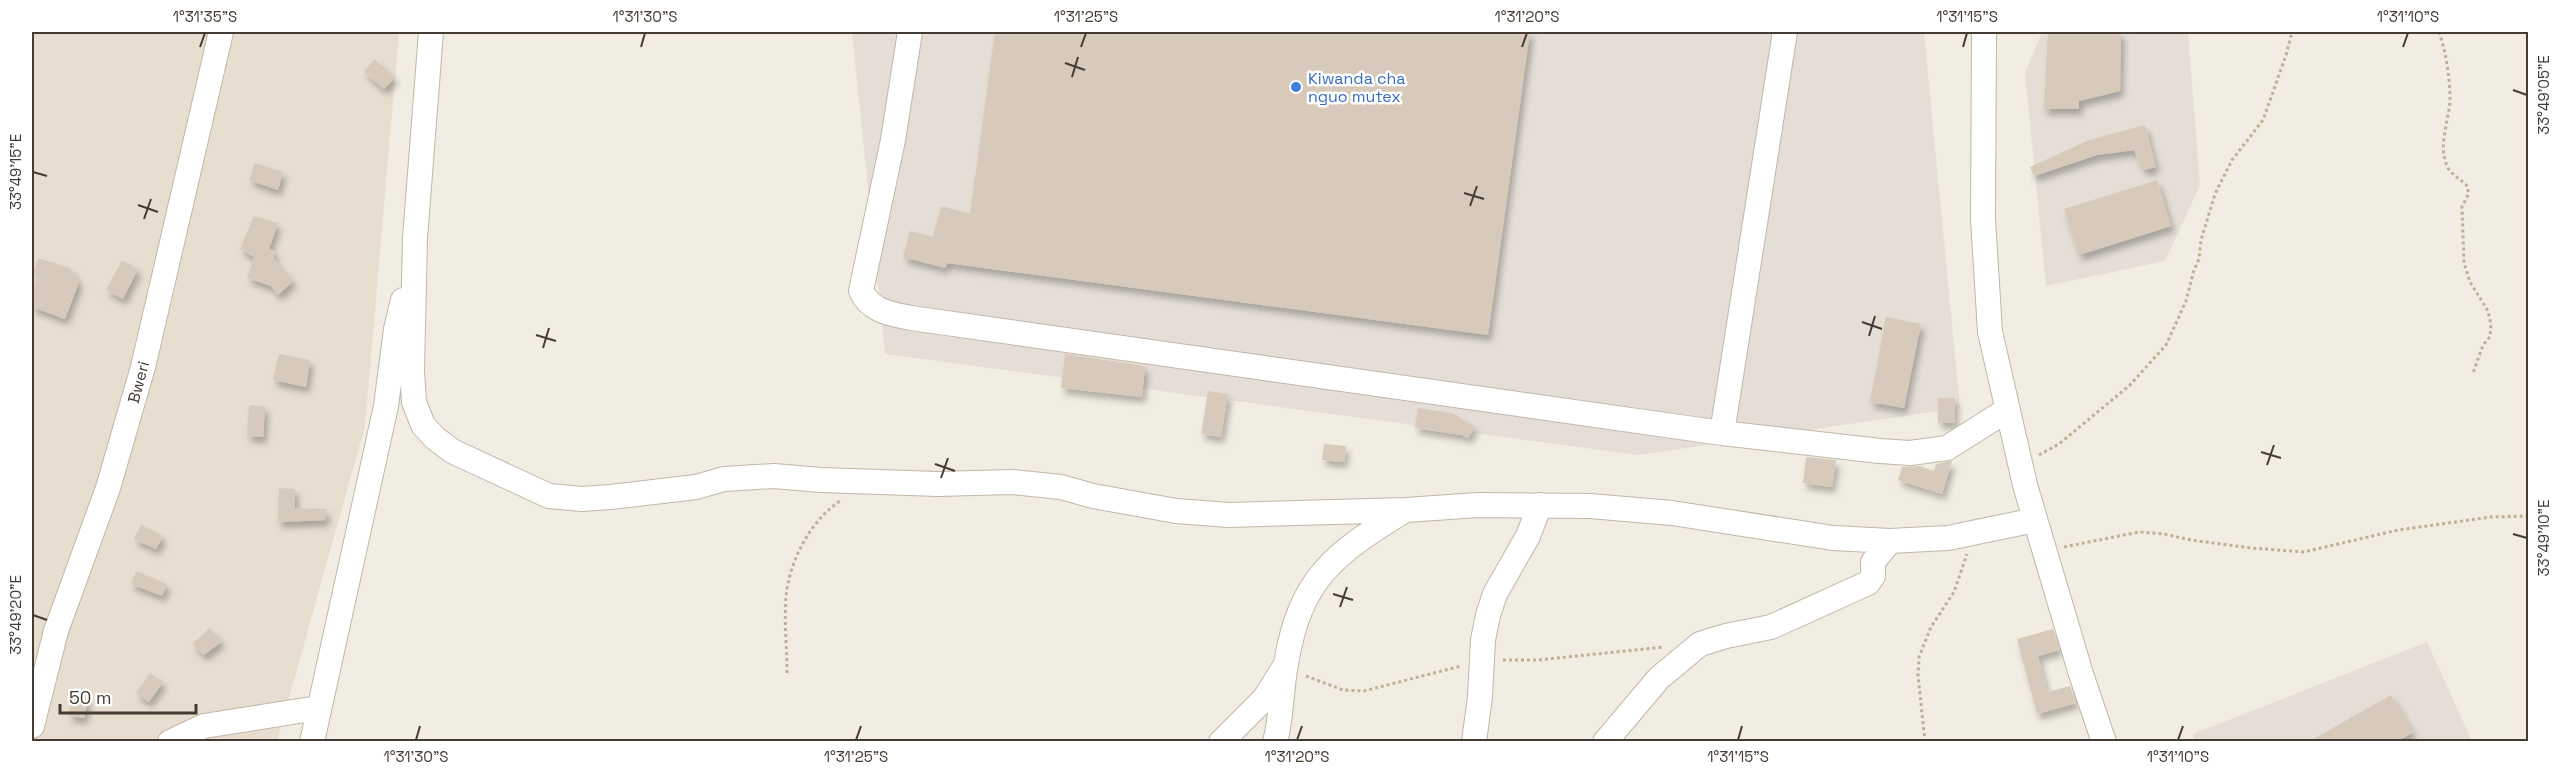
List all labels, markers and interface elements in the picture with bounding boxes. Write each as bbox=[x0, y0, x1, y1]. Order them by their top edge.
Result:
text: 1°31'35"S bbox=[173, 7, 237, 26]
text: 1°31'30"S bbox=[612, 7, 678, 26]
text: 1°31'25"S bbox=[1054, 7, 1118, 26]
text: 1°31'20"S bbox=[1494, 7, 1560, 26]
text: 1°31'15"S bbox=[1936, 7, 1998, 26]
text: 1°31'10"S bbox=[2377, 7, 2439, 26]
text: 33°49'05"E bbox=[2534, 55, 2553, 135]
place label: Kiwanda cha nguo mutex bbox=[1308, 68, 1406, 107]
marker: Kiwanda cha nguo mutex bbox=[1289, 80, 1303, 94]
text: 33°49'15"E bbox=[6, 134, 25, 210]
street label: Bweri bbox=[123, 359, 154, 405]
text: 33°49'10"E bbox=[2534, 500, 2553, 576]
text: 33°49'20"E bbox=[6, 575, 25, 655]
scale bar bbox=[60, 677, 196, 715]
text: 50 m bbox=[69, 686, 111, 709]
text: 1°31'30"S bbox=[383, 747, 449, 766]
text: 1°31'25"S bbox=[824, 747, 888, 766]
text: 1°31'20"S bbox=[1264, 747, 1330, 766]
text: 1°31'15"S bbox=[1707, 747, 1769, 766]
text: 1°31'10"S bbox=[2147, 747, 2209, 766]

